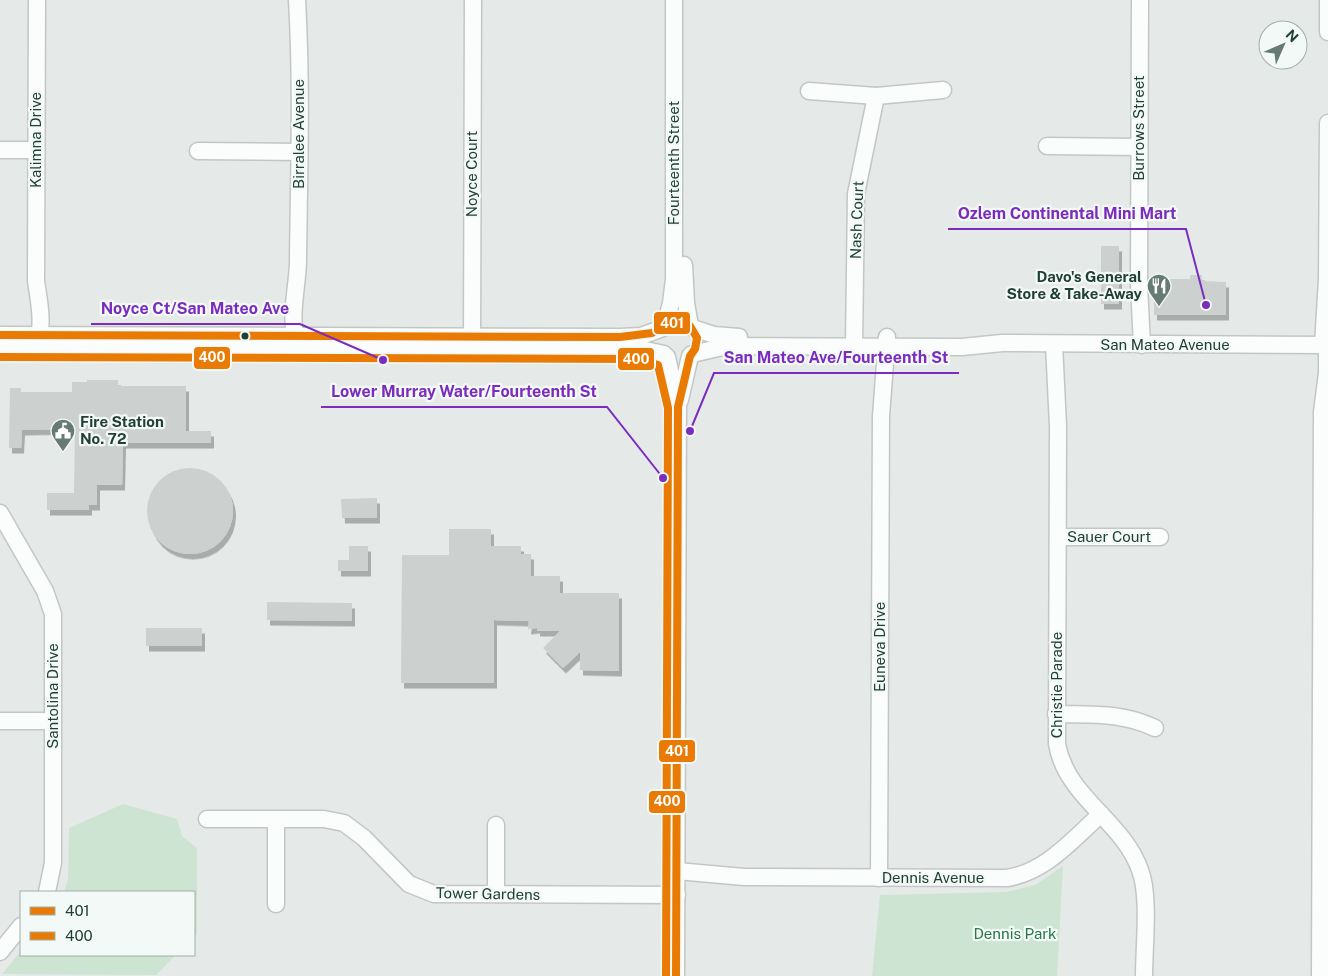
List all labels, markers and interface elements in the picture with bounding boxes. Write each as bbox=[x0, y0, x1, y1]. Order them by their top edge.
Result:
north arrow bbox=[1258, 20, 1308, 70]
text: N bbox=[1283, 26, 1302, 45]
street label: Burrows Street bbox=[1130, 75, 1147, 181]
street label: Birralee Avenue bbox=[290, 79, 307, 189]
street label: Kalimna Drive bbox=[27, 92, 44, 188]
street label: Fourteenth Street bbox=[665, 101, 682, 225]
street label: Noyce Court bbox=[463, 131, 480, 217]
street label: Nash Court bbox=[847, 180, 866, 259]
callout: Ozlem Continental Mini Mart bbox=[948, 198, 1186, 229]
text: Ozlem Continental Mini Mart bbox=[958, 204, 1177, 223]
place label: Davo's General Store & Take-Away bbox=[1006, 268, 1143, 302]
restaurant icon: Davo's General Store & Take-Away bbox=[1146, 273, 1172, 307]
callout: Noyce Ct/San Mateo Ave bbox=[91, 293, 300, 324]
text: Noyce Ct/San Mateo Ave bbox=[101, 299, 289, 318]
line badge: 401 bbox=[653, 311, 691, 335]
text: 401 bbox=[660, 315, 684, 331]
unlabelled marker bbox=[240, 331, 250, 341]
street label: San Mateo Avenue bbox=[1100, 336, 1230, 353]
callout: San Mateo Ave/Fourteenth St bbox=[714, 342, 959, 373]
line badge: 400 bbox=[193, 346, 231, 370]
line badge: 400 bbox=[617, 347, 655, 371]
text: San Mateo Ave/Fourteenth St bbox=[724, 348, 949, 367]
text: 400 bbox=[198, 349, 226, 365]
text: 400 bbox=[622, 351, 650, 367]
callout: Lower Murray Water/Fourteenth St bbox=[321, 376, 607, 407]
text: Lower Murray Water/Fourteenth St bbox=[331, 382, 597, 401]
place label: Fire Station No. 72 bbox=[80, 413, 164, 447]
public building icon: Fire Station No. 72 bbox=[50, 418, 76, 452]
street label: Sauer Court bbox=[1067, 528, 1151, 545]
street label: Euneva Drive bbox=[871, 602, 888, 692]
street label: Christie Parade bbox=[1048, 632, 1065, 738]
street label: Santolina Drive bbox=[44, 643, 61, 749]
line badge: 401 bbox=[658, 739, 696, 763]
text: 401 bbox=[665, 743, 689, 759]
line badge: 400 bbox=[648, 790, 686, 814]
text: 400 bbox=[653, 793, 681, 809]
street label: Dennis Avenue bbox=[882, 869, 984, 886]
street label: Tower Gardens bbox=[436, 884, 540, 903]
legend bbox=[20, 891, 195, 956]
text: 401 bbox=[65, 902, 90, 919]
park label: Dennis Park bbox=[973, 925, 1057, 942]
text: 400 bbox=[65, 927, 93, 944]

